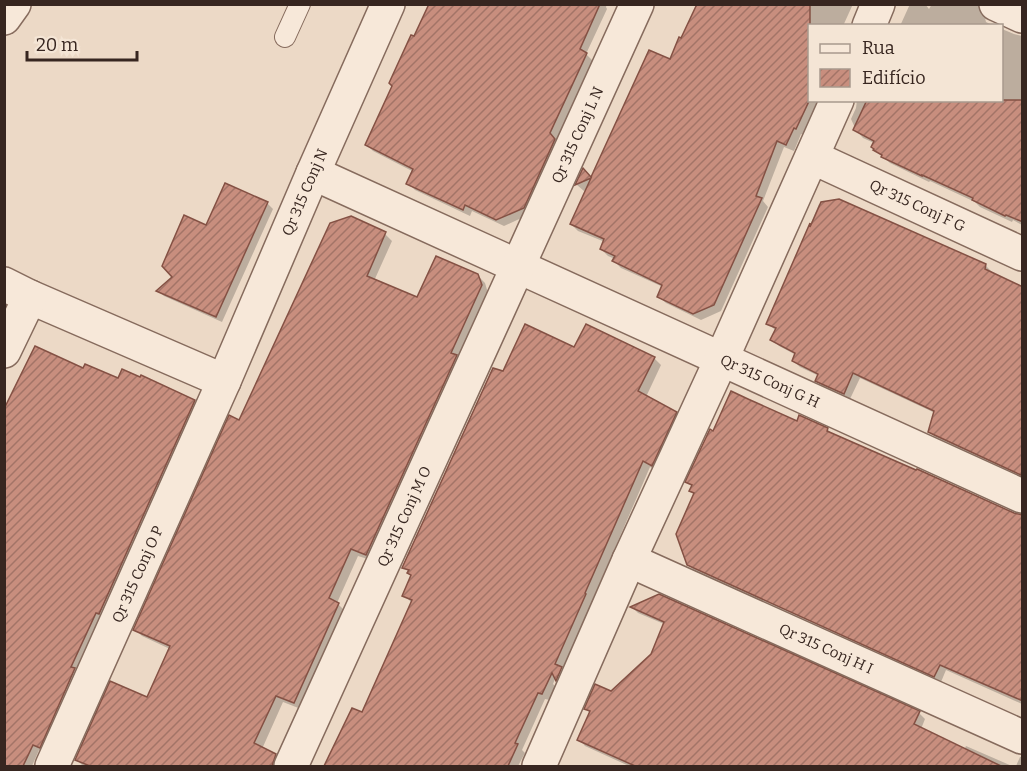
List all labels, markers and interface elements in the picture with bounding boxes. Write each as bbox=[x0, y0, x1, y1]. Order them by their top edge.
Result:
scale bar bbox=[27, 24, 136, 62]
legend bbox=[808, 24, 1003, 102]
text: 20 m bbox=[36, 34, 78, 56]
text: Rua bbox=[862, 37, 895, 59]
text: Edifício bbox=[862, 67, 926, 89]
street label: Qr 315 Conj L N bbox=[548, 84, 607, 186]
street label: Qr 315 Conj N bbox=[278, 146, 332, 239]
street label: Qr 315 Conj F G bbox=[866, 176, 968, 236]
street label: Qr 315 Conj G H bbox=[717, 351, 822, 412]
street label: Qr 315 Conj M O bbox=[374, 463, 435, 570]
street label: Qr 315 Conj O P bbox=[108, 523, 167, 626]
street label: Qr 315 Conj H I bbox=[776, 620, 876, 678]

